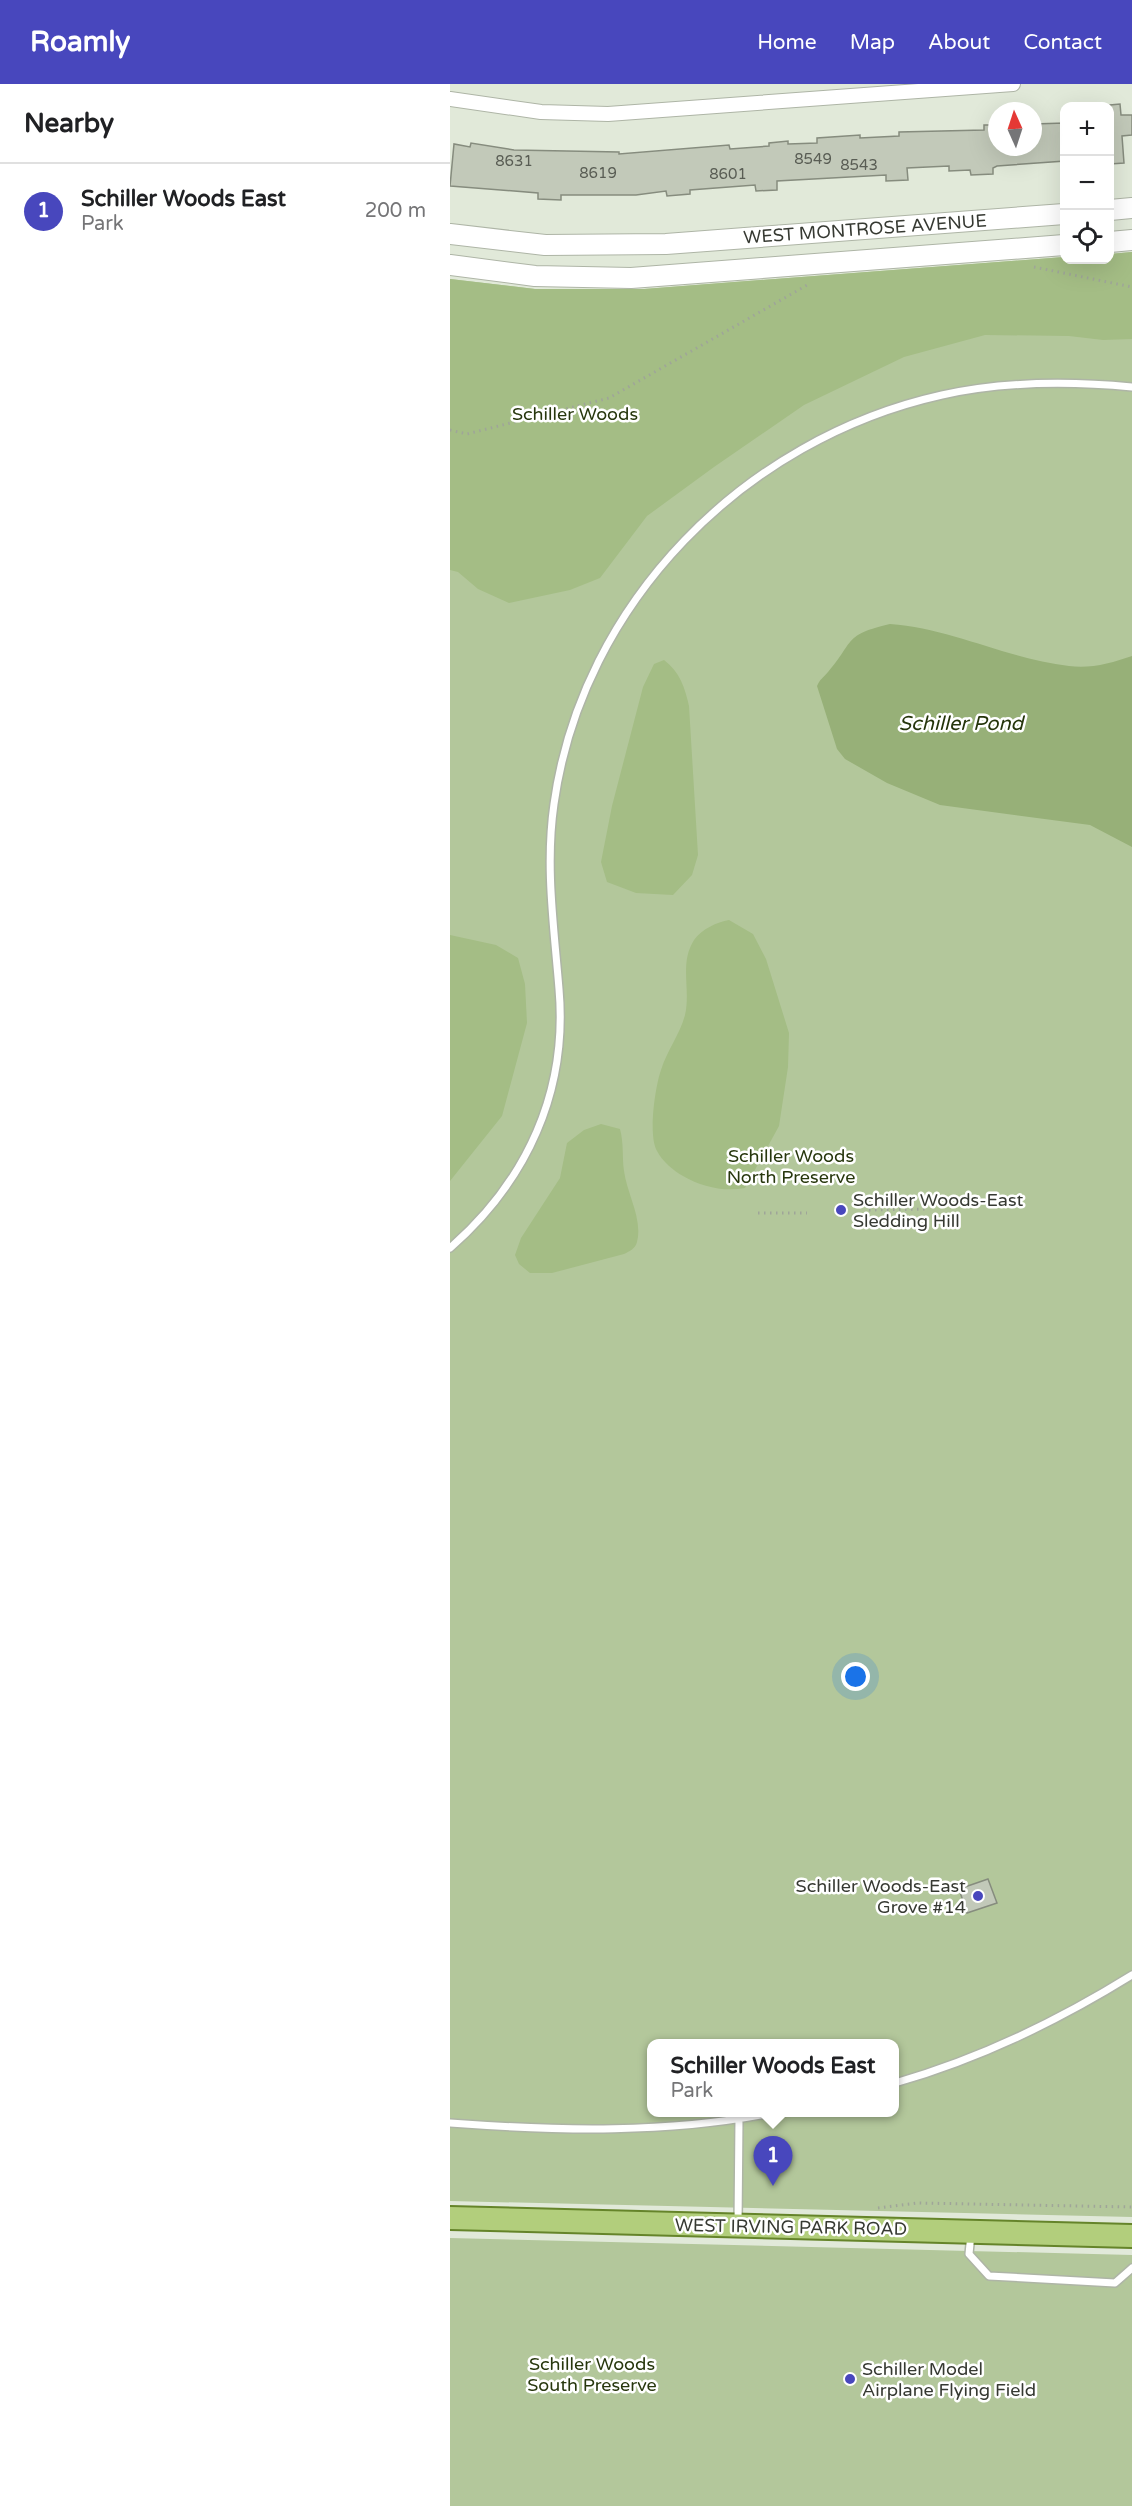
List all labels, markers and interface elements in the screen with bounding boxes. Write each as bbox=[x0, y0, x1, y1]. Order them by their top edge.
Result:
text: Roamly bbox=[30, 25, 130, 59]
text: Home bbox=[757, 30, 817, 55]
text: Map bbox=[850, 30, 895, 55]
text: About bbox=[928, 30, 990, 55]
text: Contact bbox=[1023, 30, 1102, 55]
north arrow bbox=[988, 102, 1042, 156]
map controls bbox=[1060, 102, 1114, 264]
button: + bbox=[1060, 102, 1114, 156]
text: Nearby bbox=[24, 108, 114, 139]
house number: 8549 bbox=[794, 150, 832, 168]
house number: 8631 bbox=[495, 152, 533, 170]
house number: 8543 bbox=[840, 156, 878, 174]
button: − bbox=[1060, 156, 1114, 210]
house number: 8619 bbox=[579, 164, 617, 182]
house number: 8601 bbox=[709, 165, 747, 183]
text: Schiller Woods East bbox=[81, 186, 286, 212]
text: 1 bbox=[37, 199, 50, 223]
text: 200 m bbox=[365, 199, 426, 223]
street label: WEST MONTROSE AVENUE bbox=[743, 210, 987, 248]
button: locate bbox=[1060, 210, 1114, 264]
text: Park bbox=[81, 212, 124, 236]
park label: Schiller Woods bbox=[512, 403, 638, 425]
water label: Schiller Pond bbox=[899, 712, 1026, 736]
park label: Schiller Woods North Preserve bbox=[727, 1145, 855, 1188]
place label: Schiller Woods-East Sledding Hill bbox=[853, 1189, 1024, 1232]
marker: Schiller Woods-East Sledding Hill bbox=[834, 1203, 848, 1217]
your location bbox=[841, 1662, 870, 1691]
place label: Schiller Woods-East Grove #14 bbox=[796, 1875, 966, 1918]
marker: Schiller Woods-East Grove #14 bbox=[971, 1889, 985, 1903]
popup bbox=[647, 2039, 899, 2117]
text: Schiller Woods East bbox=[671, 2053, 876, 2079]
text: Park bbox=[671, 2079, 713, 2103]
pin: 1 bbox=[754, 2136, 792, 2186]
street label: WEST IRVING PARK ROAD bbox=[675, 2214, 907, 2240]
park label: Schiller Woods South Preserve bbox=[527, 2353, 657, 2396]
place label: Schiller Model Airplane Flying Field bbox=[862, 2358, 1036, 2401]
marker: Schiller Model Airplane Flying Field bbox=[843, 2372, 857, 2386]

